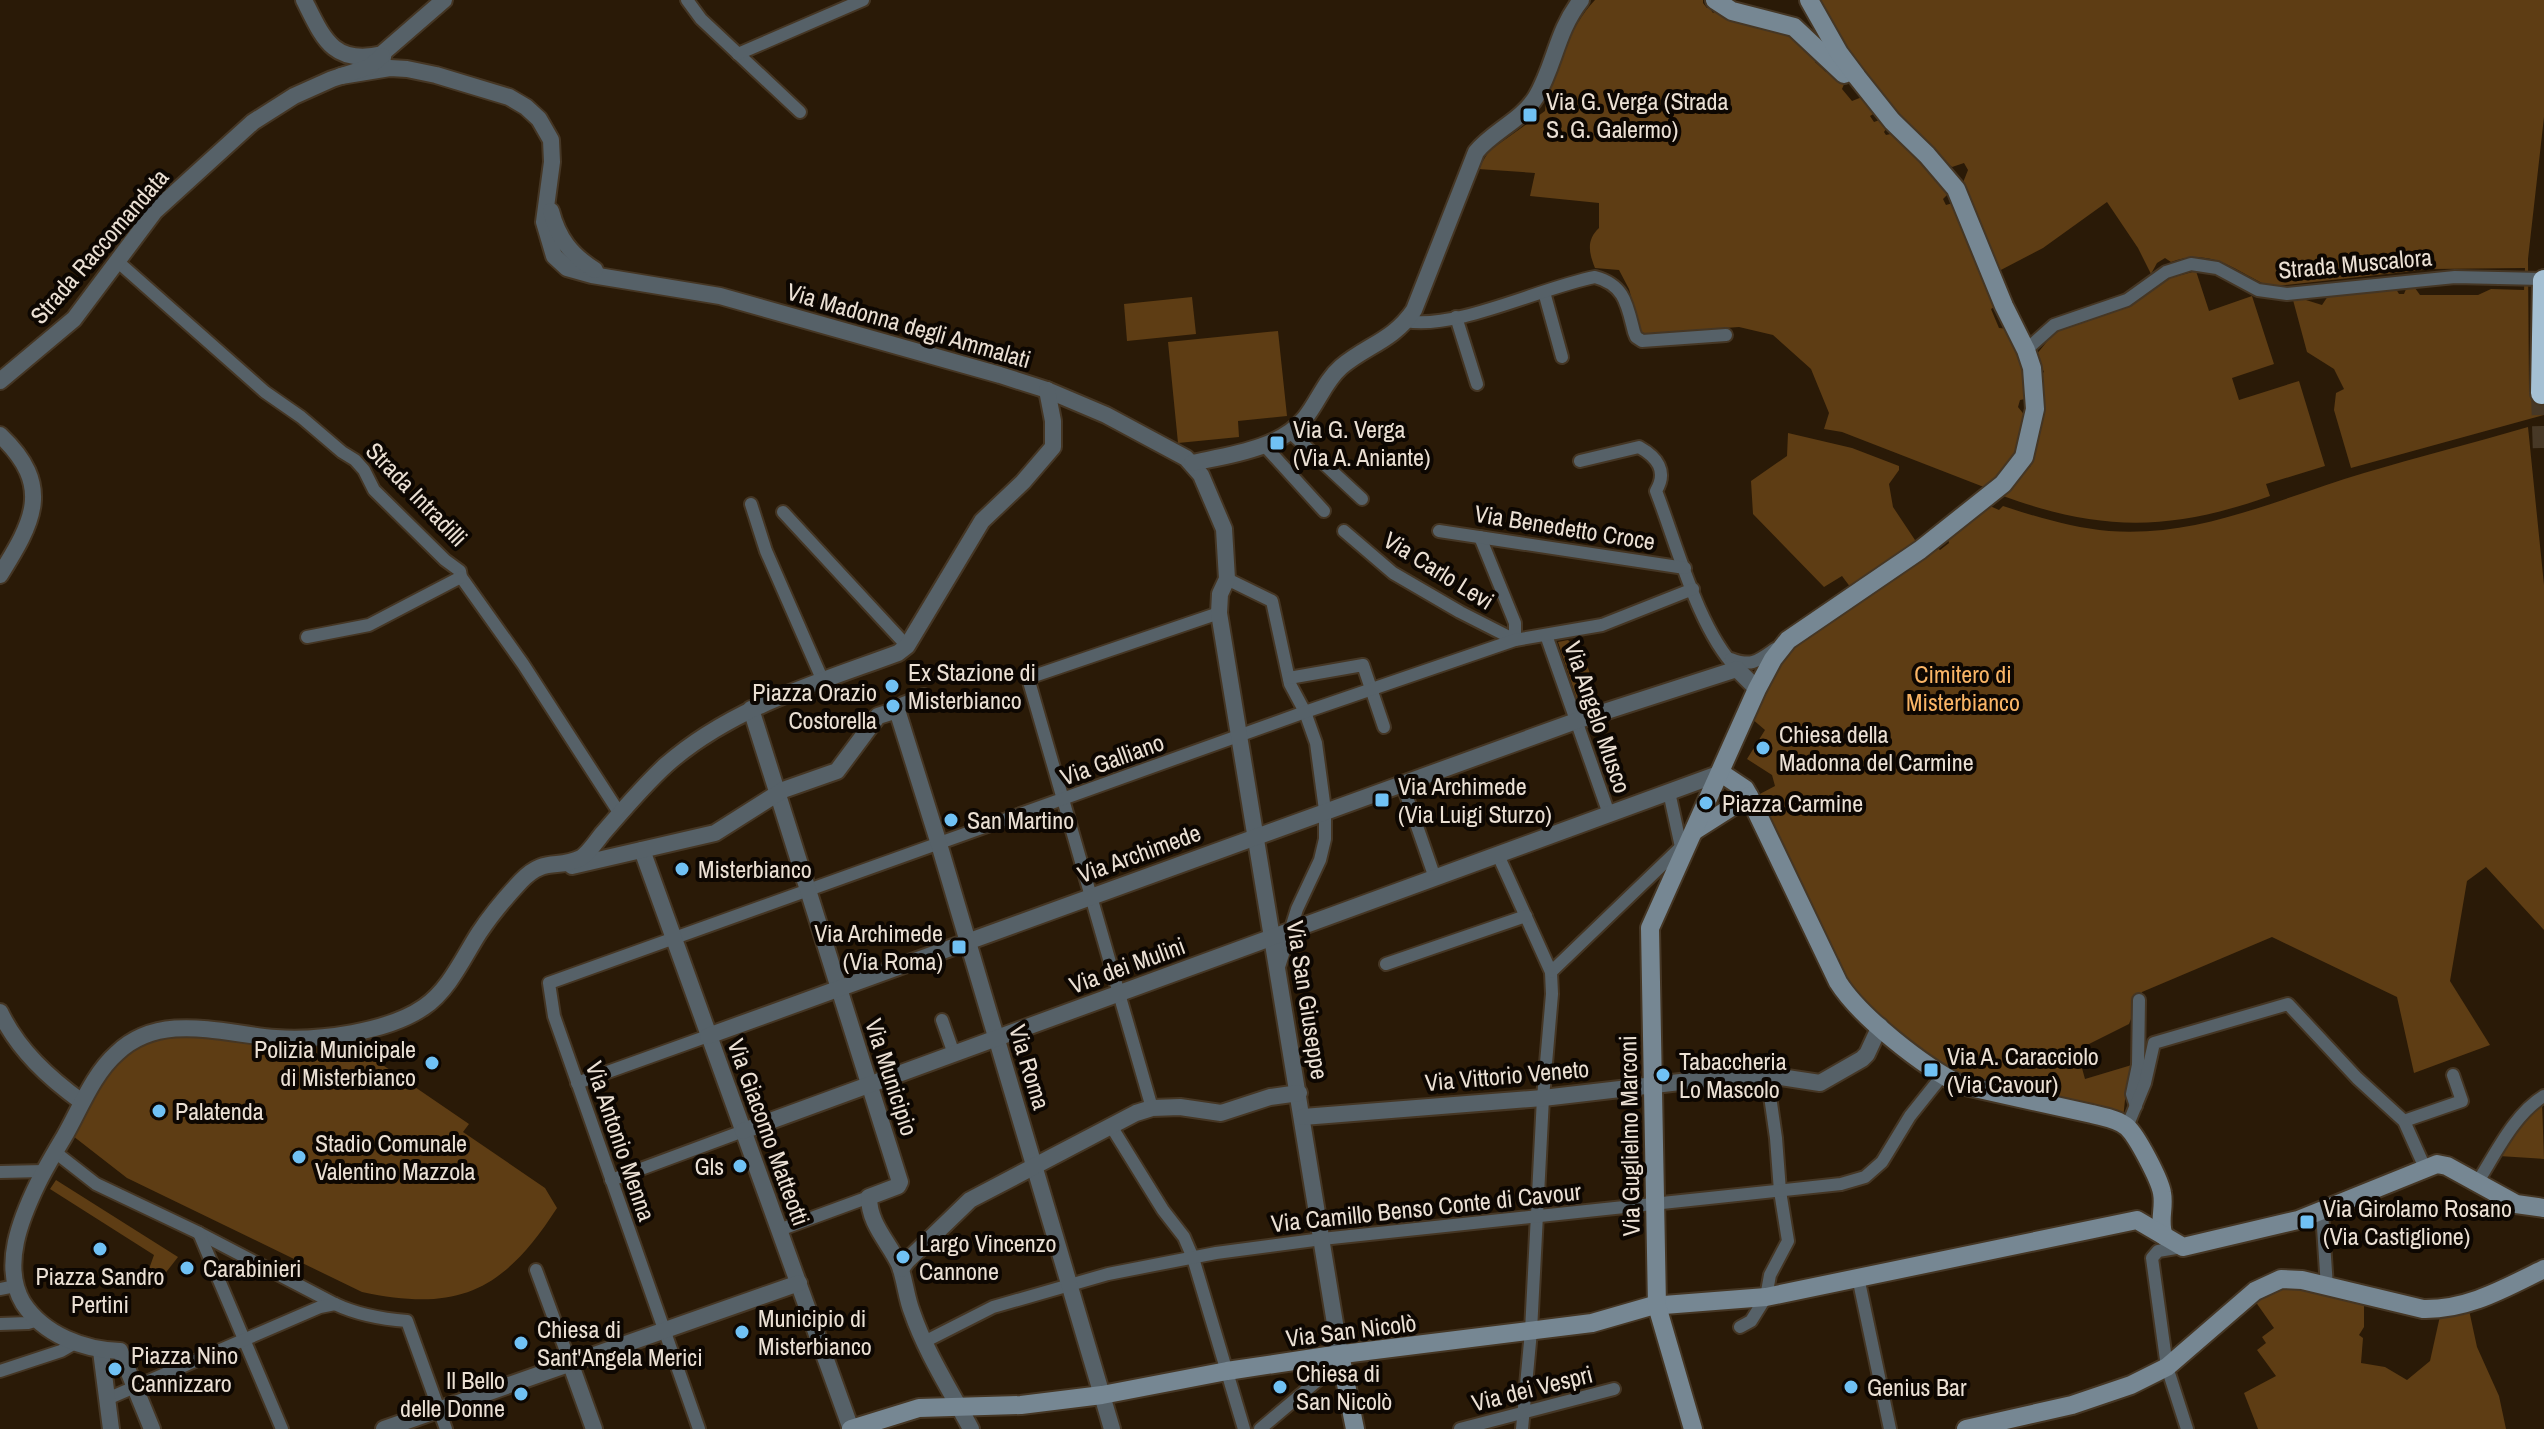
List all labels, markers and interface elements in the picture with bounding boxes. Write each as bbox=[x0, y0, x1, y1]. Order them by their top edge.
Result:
place label: Via G. Verga (Strada S. G. Galermo) bbox=[1546, 85, 1728, 145]
marker: Via G. Verga (Strada S. G. Galermo) bbox=[1521, 106, 1539, 124]
street label: Strada Raccomandata bbox=[23, 162, 175, 330]
street label: Strada Muscalora bbox=[2277, 240, 2433, 286]
street label: Via Madonna degli Ammalati bbox=[783, 275, 1035, 375]
place label: Via G. Verga (Via A. Aniante) bbox=[1293, 413, 1431, 473]
marker: Via G. Verga (Via A. Aniante) bbox=[1268, 434, 1286, 452]
street label: Strada Intradilli bbox=[359, 435, 475, 553]
street label: Via Benedetto Croce bbox=[1472, 497, 1658, 557]
street label: Via Carlo Levi bbox=[1378, 523, 1500, 617]
street label: Via Angelo Musco bbox=[1557, 637, 1639, 797]
place label: Ex Stazione di Misterbianco bbox=[908, 656, 1036, 716]
park label: Cimitero di Misterbianco bbox=[1906, 658, 2020, 718]
place label: Piazza Orazio Costorella bbox=[752, 676, 877, 736]
marker: Ex Stazione di Misterbianco bbox=[883, 677, 901, 695]
marker: Piazza Orazio Costorella bbox=[884, 697, 902, 715]
place label: Chiesa della Madonna del Carmine bbox=[1779, 718, 1974, 778]
street label: Via Galliano bbox=[1056, 725, 1168, 793]
marker: Chiesa della Madonna del Carmine bbox=[1754, 739, 1772, 757]
place label: Via Archimede (Via Luigi Sturzo) bbox=[1398, 770, 1552, 830]
place label: Piazza Carmine bbox=[1722, 787, 1863, 819]
marker: Via Archimede (Via Luigi Sturzo) bbox=[1373, 791, 1391, 809]
marker: Piazza Carmine bbox=[1697, 794, 1715, 812]
place label: San Martino bbox=[967, 804, 1074, 836]
marker: San Martino bbox=[942, 811, 960, 829]
street label: Via Archimede bbox=[1073, 816, 1205, 890]
place label: Misterbianco bbox=[698, 853, 812, 885]
marker: Misterbianco bbox=[673, 860, 691, 878]
place label: Via Archimede (Via Roma) bbox=[814, 917, 943, 977]
street label: Via San Giuseppe bbox=[1280, 918, 1336, 1082]
street label: Via dei Mulini bbox=[1065, 929, 1189, 1001]
marker: Via Archimede (Via Roma) bbox=[950, 938, 968, 956]
street label: Via Municipio bbox=[858, 1014, 926, 1140]
street label: Via Roma bbox=[1002, 1021, 1058, 1113]
place label: Polizia Municipale di Misterbianco bbox=[254, 1033, 416, 1093]
street label: Via Giacomo Matteotti bbox=[720, 1034, 818, 1230]
street label: Via Guglielmo Marconi bbox=[1611, 1035, 1647, 1237]
place label: Via A. Caracciolo (Via Cavour) bbox=[1947, 1040, 2099, 1100]
place label: Tabaccheria Lo Mascolo bbox=[1679, 1045, 1787, 1105]
street label: Via Vittorio Veneto bbox=[1424, 1052, 1590, 1098]
marker: Polizia Municipale di Misterbianco bbox=[423, 1054, 441, 1072]
street label: Via Antonio Menna bbox=[579, 1057, 663, 1225]
marker: Via A. Caracciolo (Via Cavour) bbox=[1922, 1061, 1940, 1079]
marker: Tabaccheria Lo Mascolo bbox=[1654, 1066, 1672, 1084]
place label: Palatenda bbox=[175, 1095, 264, 1127]
marker: Palatenda bbox=[150, 1102, 168, 1120]
place label: Stadio Comunale Valentino Mazzola bbox=[315, 1127, 476, 1187]
marker: Stadio Comunale Valentino Mazzola bbox=[290, 1148, 308, 1166]
place label: Gls bbox=[694, 1150, 724, 1182]
marker: Gls bbox=[731, 1157, 749, 1175]
street label: Via Camillo Benso Conte di Cavour bbox=[1269, 1175, 1583, 1239]
place label: Via Girolamo Rosano (Via Castiglione) bbox=[2323, 1192, 2512, 1252]
marker: Via Girolamo Rosano (Via Castiglione) bbox=[2298, 1213, 2316, 1231]
place label: Largo Vincenzo Cannone bbox=[919, 1227, 1057, 1287]
marker: Piazza Sandro Pertini bbox=[91, 1240, 109, 1258]
marker: Largo Vincenzo Cannone bbox=[894, 1248, 912, 1266]
place label: Carabinieri bbox=[203, 1252, 301, 1284]
marker: Carabinieri bbox=[178, 1259, 196, 1277]
place label: Piazza Sandro Pertini bbox=[35, 1260, 165, 1320]
place label: Municipio di Misterbianco bbox=[758, 1302, 872, 1362]
street label: Via San Nicolò bbox=[1284, 1306, 1418, 1354]
place label: Chiesa di Sant'Angela Merici bbox=[537, 1313, 703, 1373]
marker: Municipio di Misterbianco bbox=[733, 1323, 751, 1341]
marker: Chiesa di Sant'Angela Merici bbox=[512, 1334, 530, 1352]
place label: Piazza Nino Cannizzaro bbox=[131, 1339, 238, 1399]
place label: Chiesa di San Nicolò bbox=[1296, 1357, 1392, 1417]
street label: Via dei Vespri bbox=[1468, 1358, 1596, 1418]
marker: Piazza Nino Cannizzaro bbox=[106, 1360, 124, 1378]
place label: Il Bello delle Donne bbox=[400, 1364, 505, 1424]
place label: Genius Bar bbox=[1867, 1371, 1967, 1403]
marker: Chiesa di San Nicolò bbox=[1271, 1378, 1289, 1396]
marker: Genius Bar bbox=[1842, 1378, 1860, 1396]
marker: Il Bello delle Donne bbox=[512, 1385, 530, 1403]

